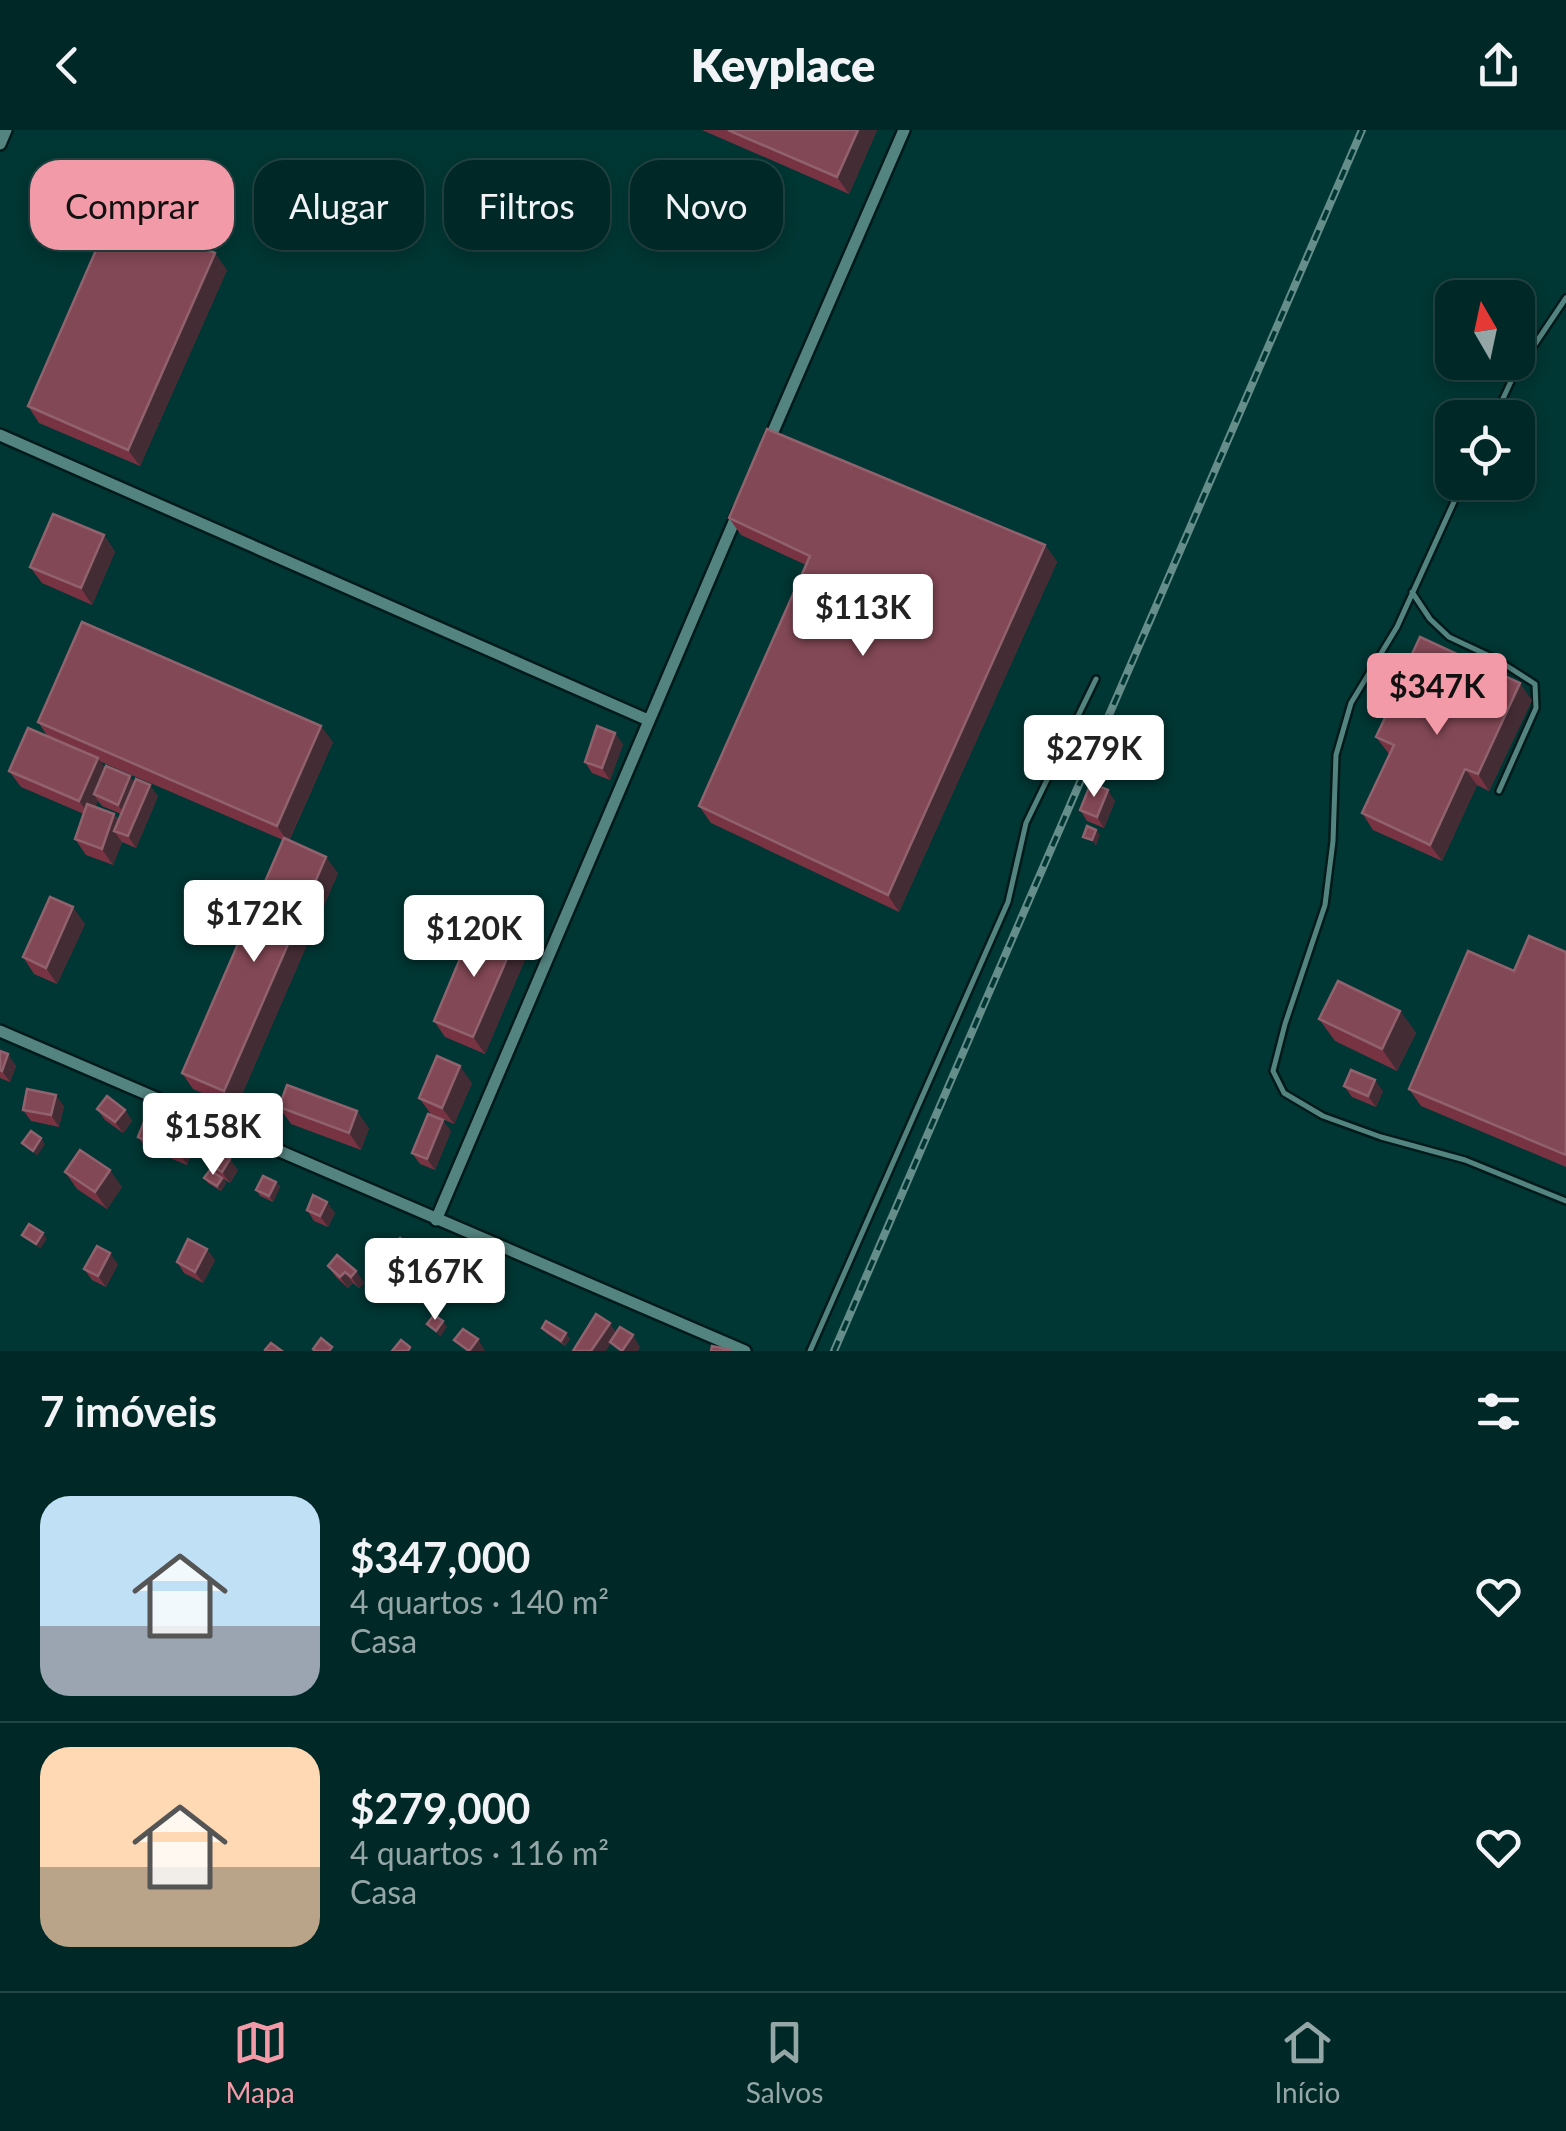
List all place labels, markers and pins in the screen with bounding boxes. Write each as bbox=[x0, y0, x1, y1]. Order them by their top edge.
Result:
pin: $113K bbox=[793, 574, 933, 659]
pin: $347K bbox=[1367, 653, 1507, 738]
pin: $279K bbox=[1024, 715, 1164, 800]
pin: $172K bbox=[184, 880, 324, 965]
pin: $120K bbox=[404, 895, 544, 980]
pin: $158K bbox=[143, 1093, 283, 1178]
pin: $167K bbox=[365, 1238, 505, 1323]

